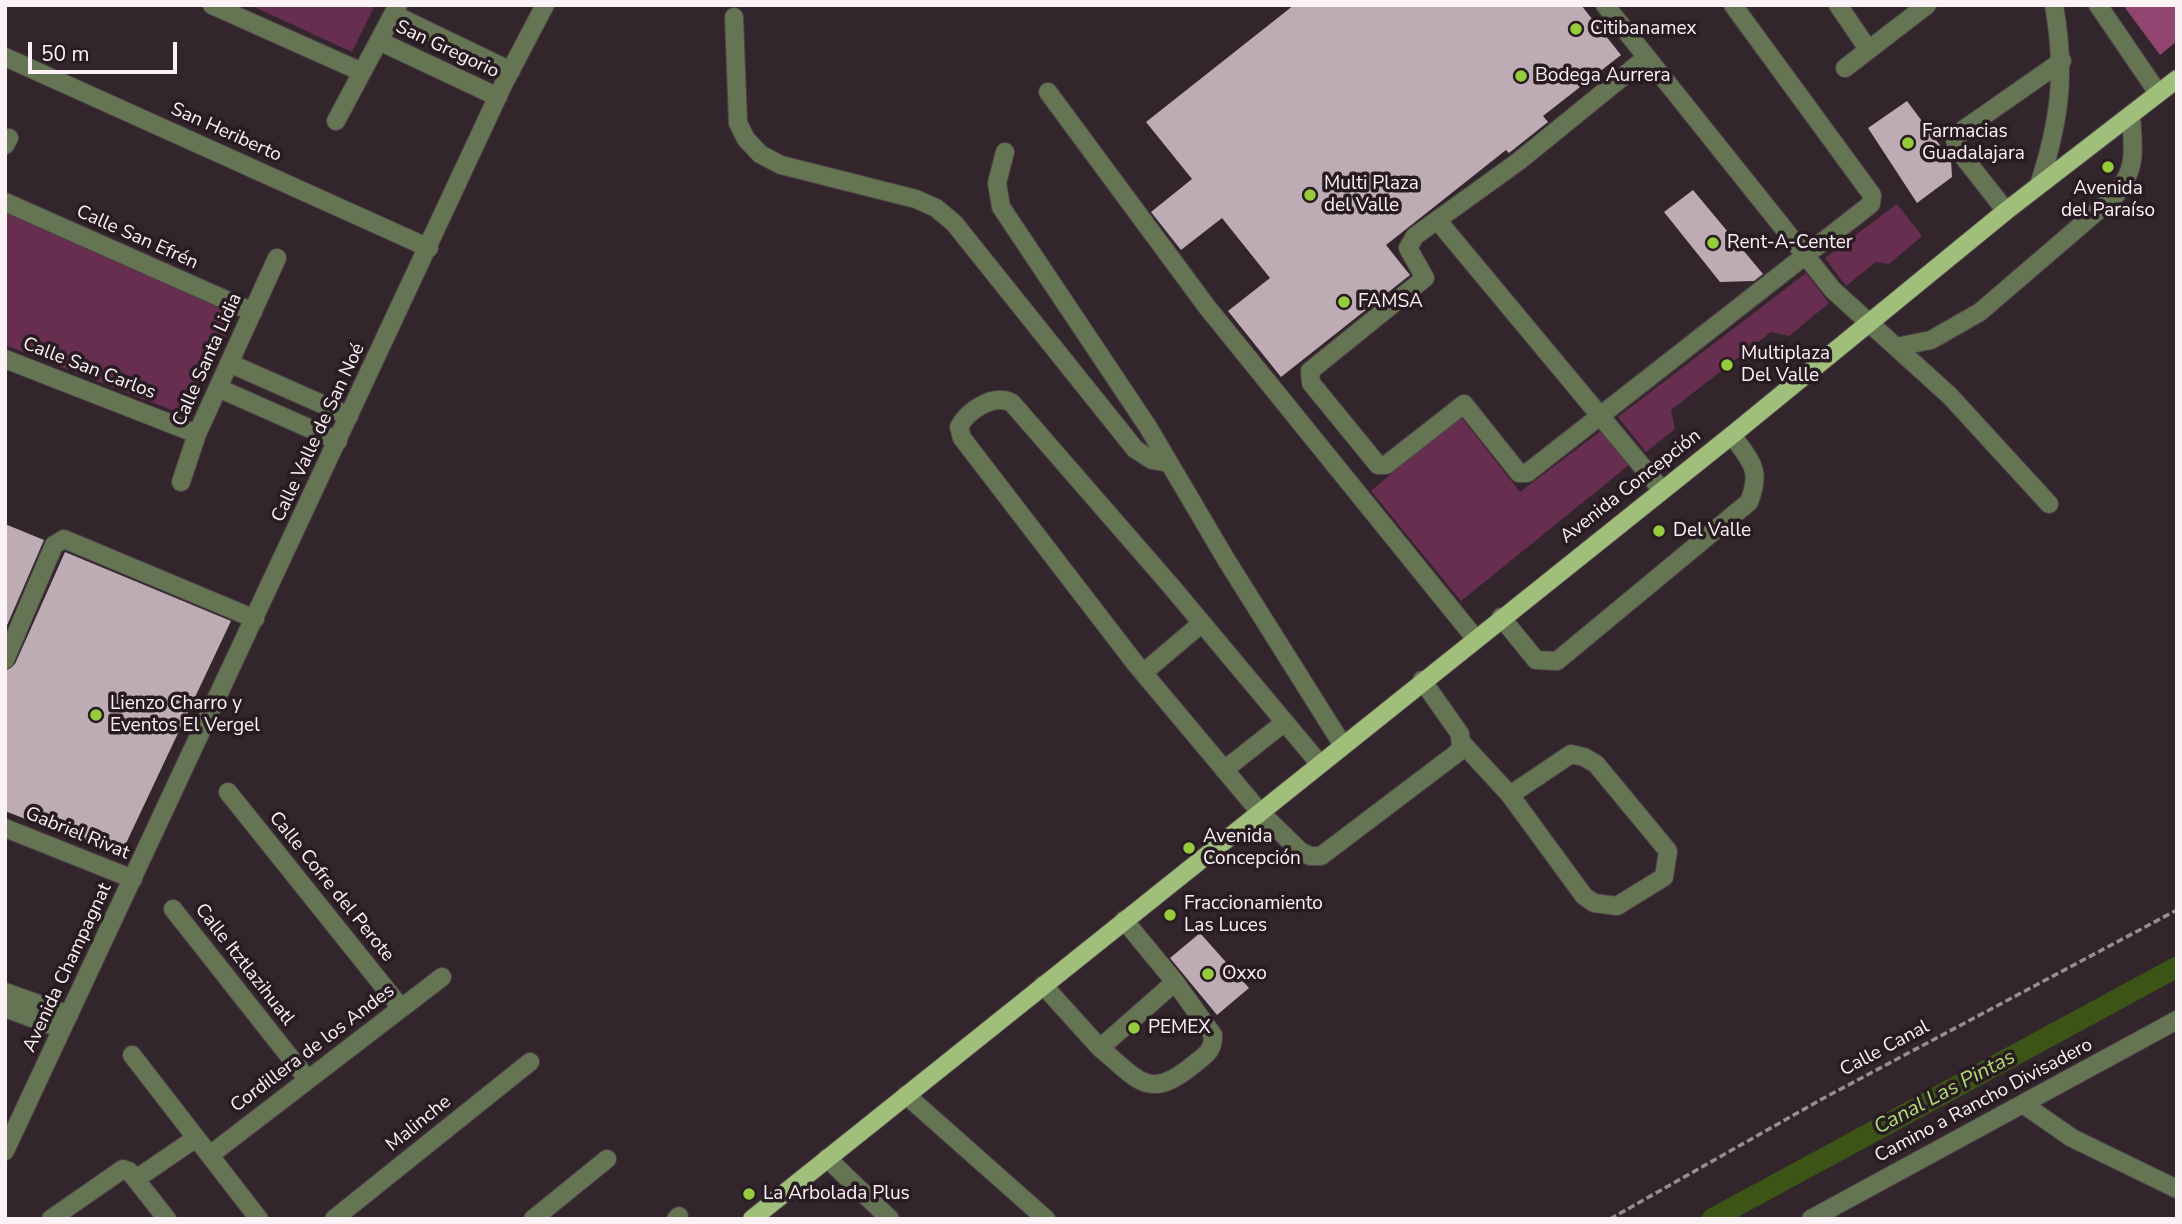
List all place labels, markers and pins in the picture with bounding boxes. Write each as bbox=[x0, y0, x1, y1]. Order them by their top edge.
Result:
place label: Citibanamex bbox=[1590, 18, 1697, 40]
marker: Citibanamex bbox=[1568, 21, 1584, 37]
place label: Bodega Aurrera bbox=[1535, 65, 1671, 87]
marker: Bodega Aurrera bbox=[1513, 68, 1529, 84]
place label: Farmacias Guadalajara bbox=[1922, 121, 2025, 165]
marker: Farmacias Guadalajara bbox=[1900, 135, 1916, 151]
marker: Avenida del Paraíso bbox=[2100, 159, 2116, 175]
place label: Multi Plaza del Valle bbox=[1324, 173, 1419, 217]
place label: Avenida del Paraíso bbox=[2061, 178, 2155, 222]
marker: Multi Plaza del Valle bbox=[1302, 187, 1318, 203]
place label: Rent-A-Center bbox=[1727, 232, 1853, 254]
marker: Rent-A-Center bbox=[1705, 235, 1721, 251]
place label: FAMSA bbox=[1358, 291, 1423, 313]
marker: FAMSA bbox=[1336, 294, 1352, 310]
place label: Multiplaza Del Valle bbox=[1741, 343, 1830, 387]
marker: Multiplaza Del Valle bbox=[1719, 357, 1735, 373]
place label: Del Valle bbox=[1673, 520, 1751, 542]
marker: Del Valle bbox=[1651, 523, 1667, 539]
place label: Lienzo Charro y Eventos El Vergel bbox=[110, 693, 260, 737]
marker: Lienzo Charro y Eventos El Vergel bbox=[88, 707, 104, 723]
place label: Avenida Concepción bbox=[1203, 826, 1301, 870]
marker: Avenida Concepción bbox=[1181, 840, 1197, 856]
place label: Fraccionamiento Las Luces bbox=[1184, 893, 1323, 937]
marker: Fraccionamiento Las Luces bbox=[1162, 907, 1178, 923]
place label: Oxxo bbox=[1222, 963, 1267, 985]
marker: Oxxo bbox=[1200, 966, 1216, 982]
place label: PEMEX bbox=[1148, 1017, 1211, 1039]
marker: PEMEX bbox=[1126, 1020, 1142, 1036]
place label: La Arbolada Plus bbox=[763, 1183, 910, 1205]
marker: La Arbolada Plus bbox=[741, 1186, 757, 1202]

